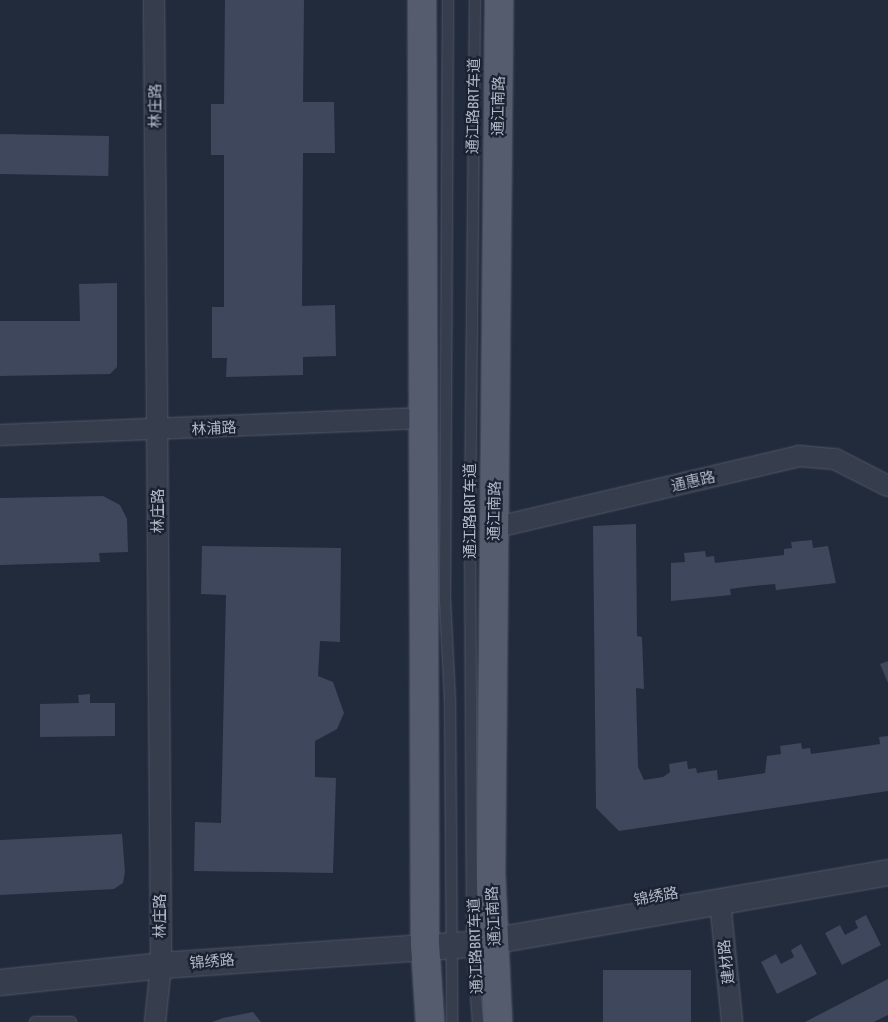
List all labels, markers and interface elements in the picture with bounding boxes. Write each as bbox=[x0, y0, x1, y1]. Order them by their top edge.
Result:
street label: 通江路BRT车道 bbox=[463, 58, 483, 154]
street label: 通江南路 bbox=[488, 76, 508, 136]
street label: 林庄路 bbox=[146, 84, 164, 128]
street label: 林浦路 bbox=[191, 418, 237, 438]
street label: 通江路BRT车道 bbox=[461, 463, 479, 559]
street label: 通惠路 bbox=[669, 467, 717, 495]
street label: 通江南路 bbox=[484, 481, 504, 541]
street label: 林庄路 bbox=[149, 489, 167, 533]
street label: 锦绣路 bbox=[632, 883, 680, 909]
street label: 通江南路 bbox=[482, 886, 504, 946]
street label: 林庄路 bbox=[151, 894, 169, 938]
street label: 通江路BRT车道 bbox=[464, 898, 486, 994]
street label: 建材路 bbox=[715, 939, 737, 985]
street label: 锦绣路 bbox=[189, 950, 235, 972]

